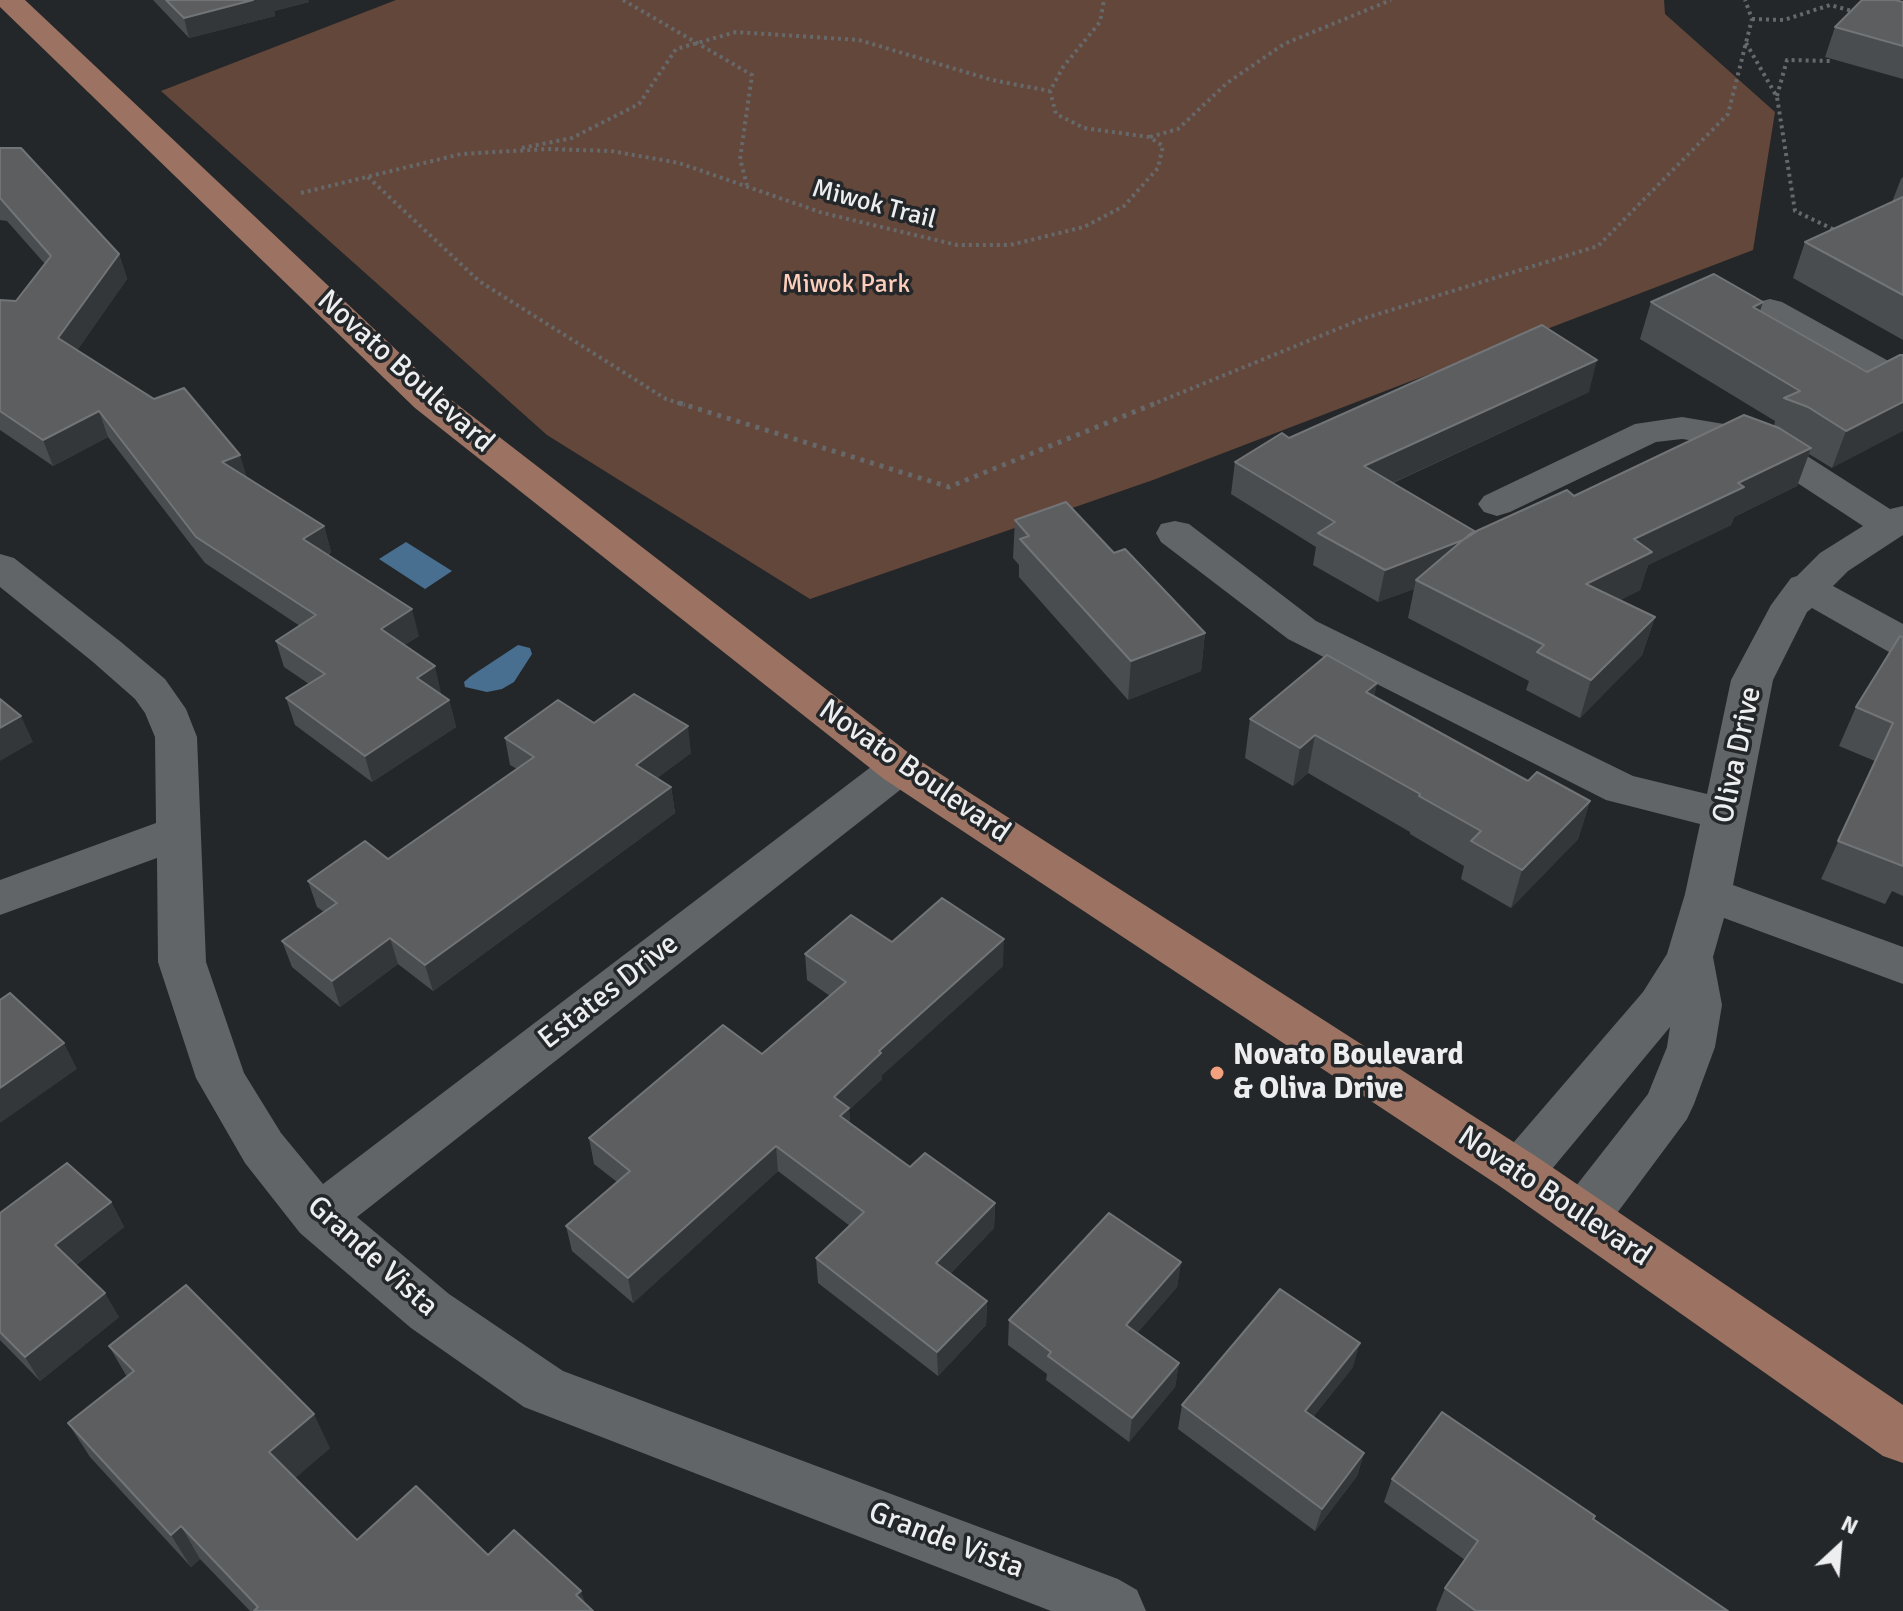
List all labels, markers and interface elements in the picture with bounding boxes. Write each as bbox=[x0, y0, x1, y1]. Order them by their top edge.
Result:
street label: Miwok Trail bbox=[808, 173, 940, 237]
park label: Miwok Park bbox=[782, 269, 910, 301]
street label: Novato Boulevard bbox=[309, 283, 501, 461]
street label: Oliva Drive bbox=[1706, 683, 1770, 827]
street label: Novato Boulevard bbox=[811, 693, 1017, 851]
street label: Estates Drive bbox=[532, 926, 686, 1058]
place label: Novato Boulevard & Oliva Drive bbox=[1233, 1038, 1464, 1108]
marker: Novato Boulevard & Oliva Drive bbox=[1208, 1064, 1226, 1082]
street label: Novato Boulevard bbox=[1450, 1119, 1658, 1275]
street label: Grande Vista bbox=[299, 1189, 445, 1325]
street label: Grande Vista bbox=[863, 1495, 1029, 1587]
north arrow bbox=[1799, 1507, 1879, 1587]
text: N bbox=[1837, 1509, 1863, 1540]

